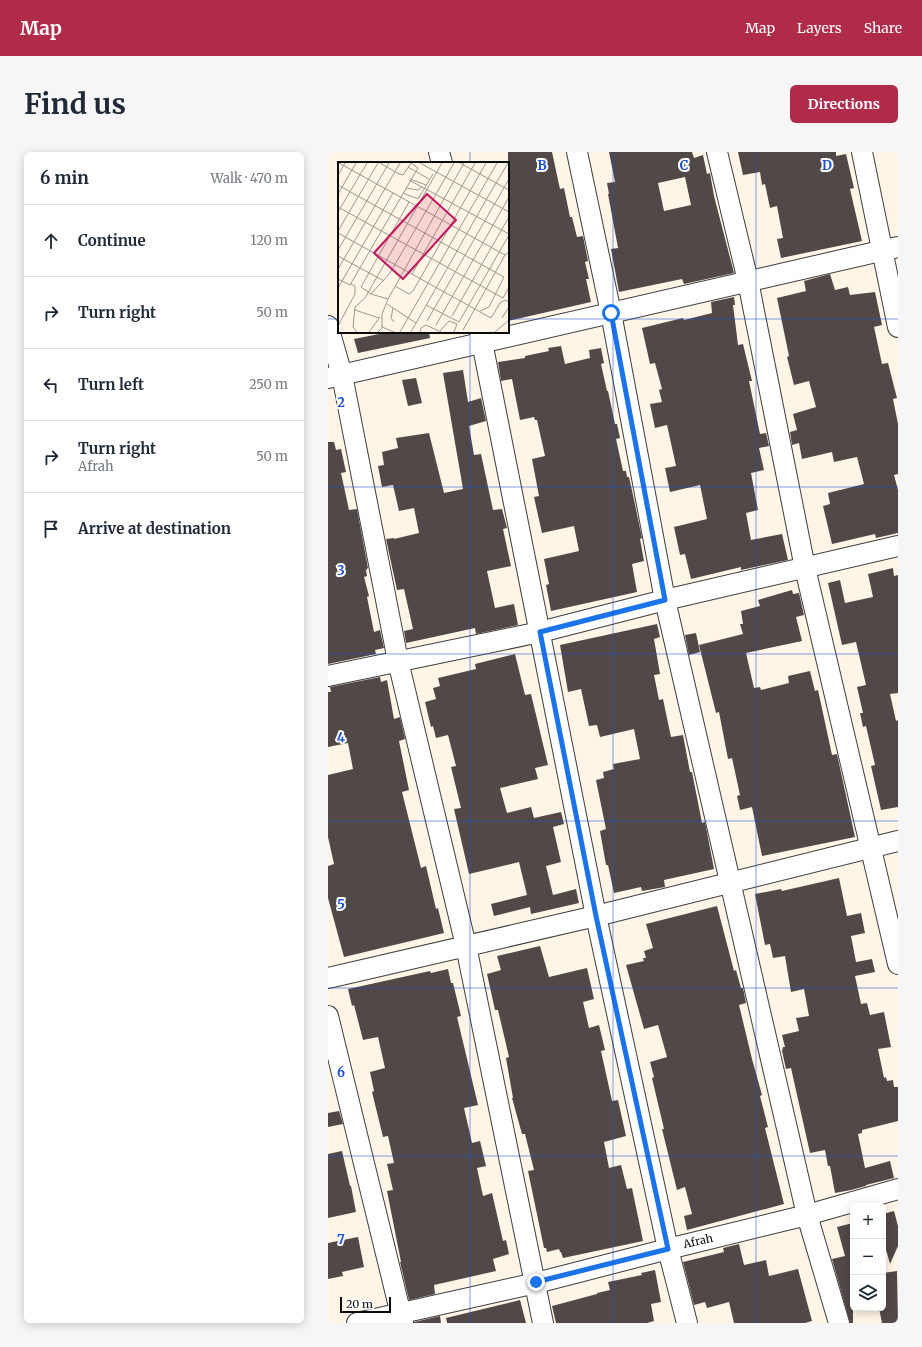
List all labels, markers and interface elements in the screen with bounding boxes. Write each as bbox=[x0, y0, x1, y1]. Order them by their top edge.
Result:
text: Map bbox=[20, 16, 62, 40]
text: Map bbox=[745, 19, 775, 37]
text: Layers bbox=[797, 19, 842, 37]
text: Share bbox=[864, 19, 902, 37]
button: Directions bbox=[790, 85, 898, 123]
text: Find us bbox=[24, 86, 126, 122]
text: B bbox=[537, 157, 547, 174]
text: C bbox=[680, 157, 689, 174]
text: D bbox=[822, 157, 832, 174]
inset map bbox=[338, 162, 509, 333]
text: 6 min bbox=[40, 167, 89, 189]
text: Walk · 470 m bbox=[210, 170, 288, 187]
icon: ahead bbox=[40, 230, 62, 252]
text: Continue bbox=[78, 231, 146, 250]
text: 120 m bbox=[250, 232, 288, 249]
icon: right bbox=[40, 302, 62, 324]
text: Turn right bbox=[78, 303, 156, 322]
text: 50 m bbox=[256, 304, 288, 321]
route start bbox=[602, 304, 620, 322]
icon: left bbox=[40, 374, 62, 396]
text: Turn left bbox=[78, 375, 144, 394]
text: 250 m bbox=[249, 376, 288, 393]
text: 2 bbox=[337, 394, 345, 411]
text: Turn right bbox=[78, 439, 156, 458]
icon: right bbox=[40, 446, 62, 468]
text: 50 m bbox=[256, 448, 288, 465]
text: Afrah bbox=[78, 458, 114, 475]
icon: arrive bbox=[40, 518, 62, 540]
text: Arrive at destination bbox=[78, 519, 231, 538]
text: 3 bbox=[337, 562, 345, 579]
text: 4 bbox=[337, 729, 346, 746]
text: 5 bbox=[337, 896, 345, 913]
text: 6 bbox=[337, 1064, 345, 1081]
map controls bbox=[850, 1203, 886, 1311]
button: + bbox=[850, 1203, 886, 1239]
text: 7 bbox=[337, 1231, 345, 1248]
street label: Afrah bbox=[681, 1231, 715, 1251]
button: − bbox=[850, 1239, 886, 1275]
route end bbox=[527, 1273, 545, 1291]
button: layers bbox=[850, 1275, 886, 1311]
scale bar bbox=[340, 1295, 391, 1314]
text: 20 m bbox=[346, 1297, 373, 1311]

